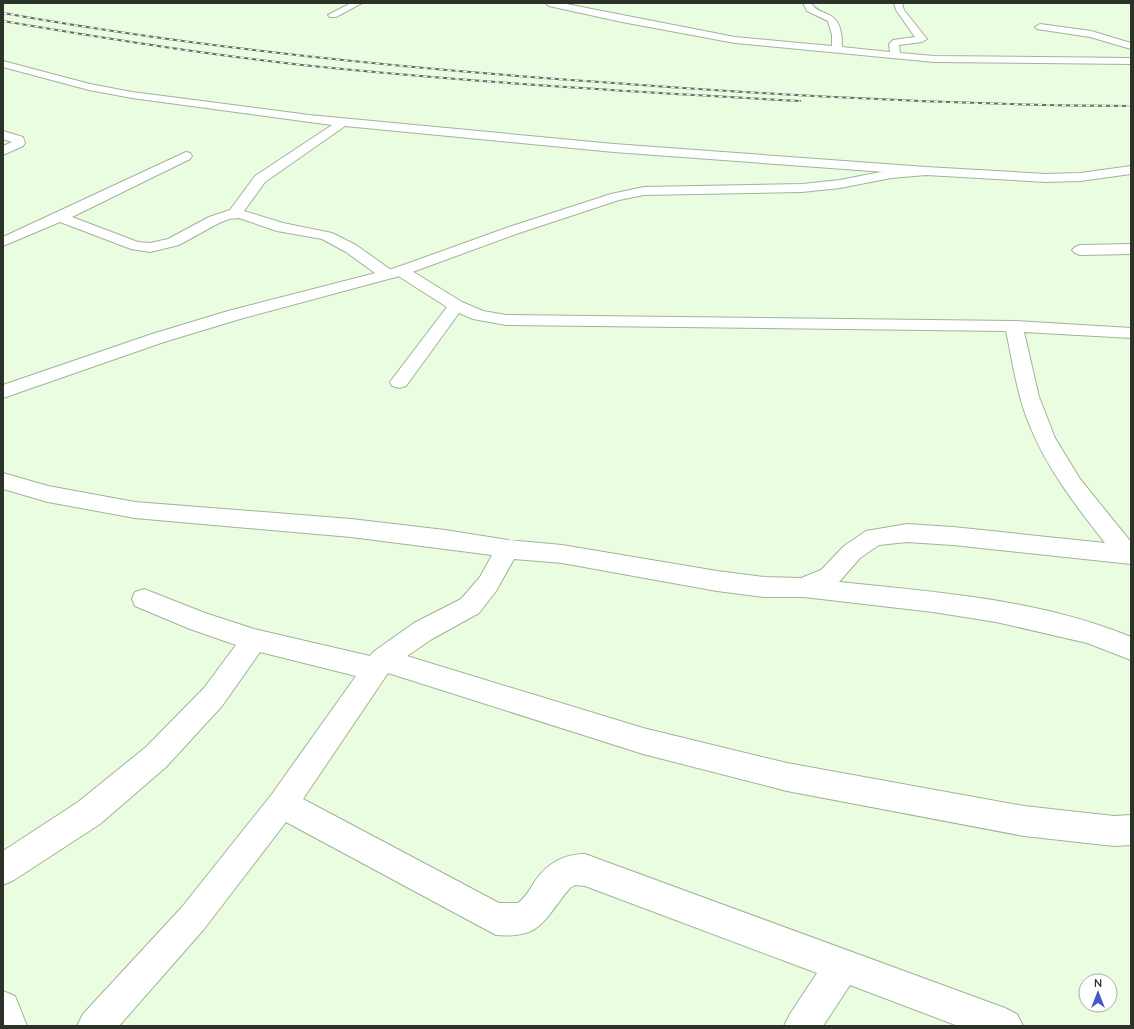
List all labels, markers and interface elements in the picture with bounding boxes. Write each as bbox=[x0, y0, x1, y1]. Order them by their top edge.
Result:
north arrow bbox=[1078, 973, 1118, 1013]
text: N bbox=[1094, 976, 1102, 990]

